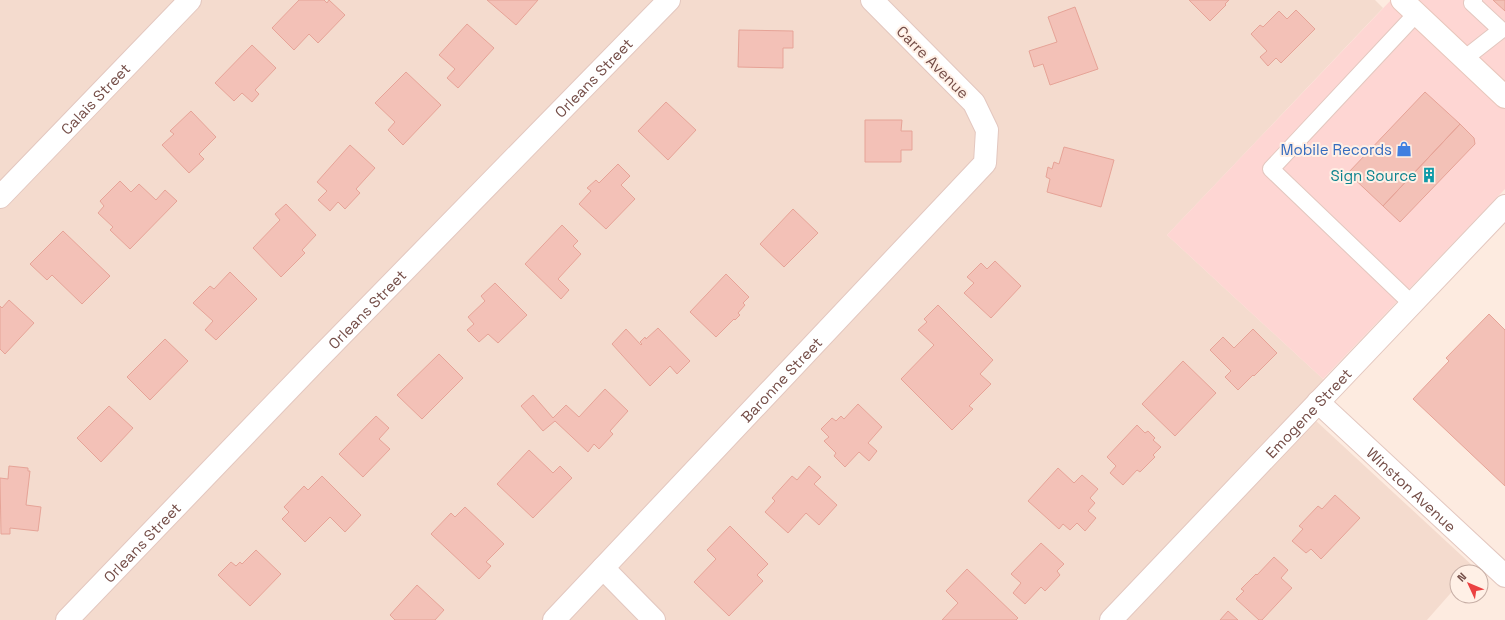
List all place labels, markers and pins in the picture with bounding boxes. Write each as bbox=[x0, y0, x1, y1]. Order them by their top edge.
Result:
place label: Mobile Records bbox=[1280, 140, 1392, 159]
shop icon: Mobile Records bbox=[1395, 140, 1413, 158]
place label: Sign Source bbox=[1331, 166, 1417, 185]
building icon: Sign Source bbox=[1420, 166, 1438, 184]

